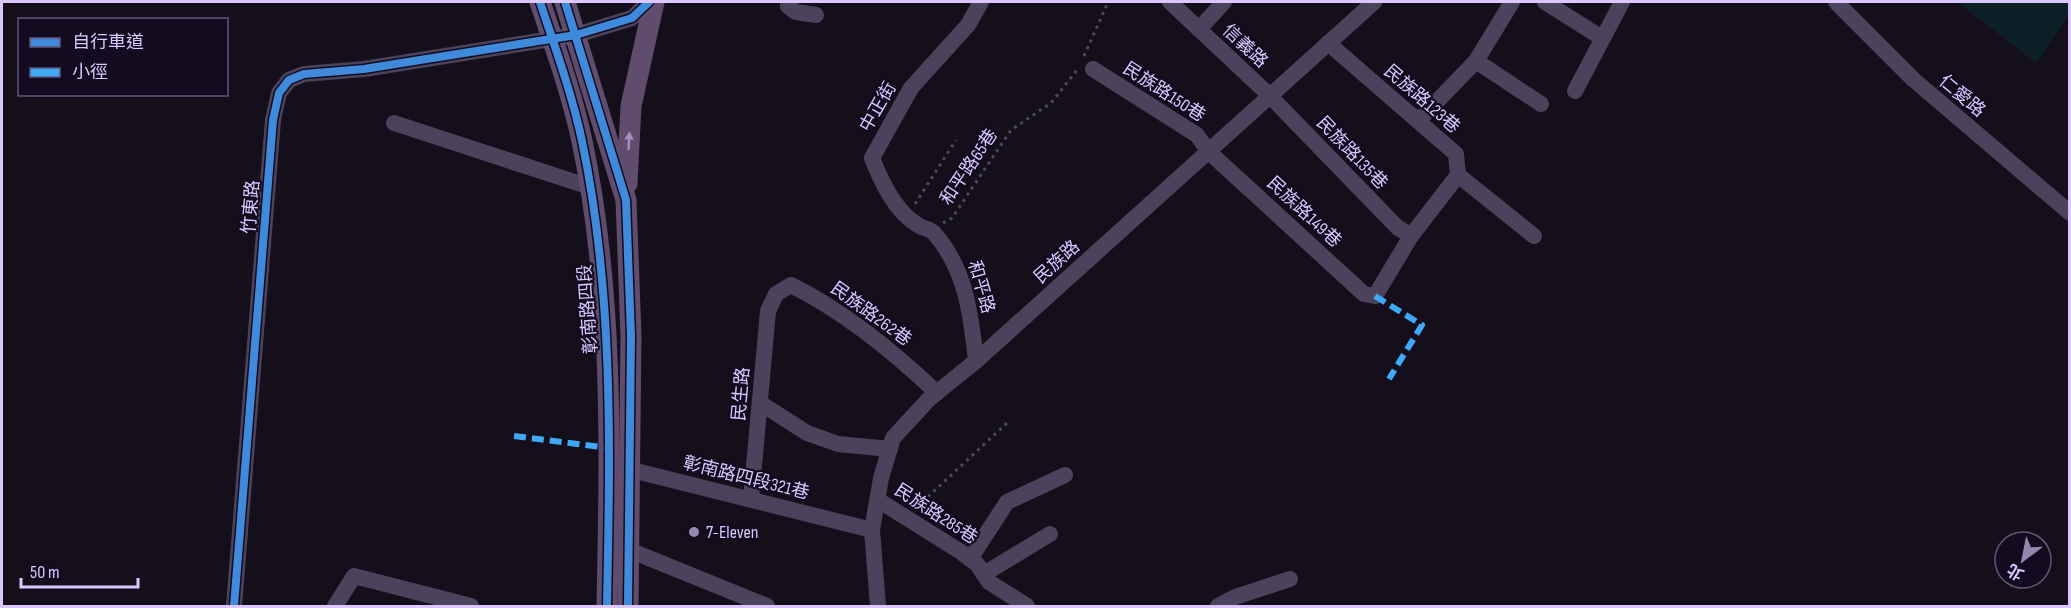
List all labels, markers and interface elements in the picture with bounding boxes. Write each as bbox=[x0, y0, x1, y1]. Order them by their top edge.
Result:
legend bbox=[18, 18, 228, 96]
street label: 信義路 bbox=[1218, 20, 1272, 72]
text: 自行車道 bbox=[72, 32, 144, 53]
street label: 民族路150巷 bbox=[1119, 58, 1209, 126]
street label: 民族路123巷 bbox=[1380, 60, 1464, 138]
text: 小徑 bbox=[72, 62, 108, 83]
street label: 仁愛路 bbox=[1935, 71, 1989, 121]
street label: 中正街 bbox=[855, 78, 901, 136]
street label: 民族路135巷 bbox=[1312, 112, 1392, 194]
street label: 和平路65巷 bbox=[936, 125, 1002, 209]
one-way arrow bbox=[625, 132, 634, 151]
street label: 民族路149巷 bbox=[1263, 172, 1345, 252]
street label: 竹東路 bbox=[238, 179, 264, 235]
street label: 民族路 bbox=[1030, 236, 1084, 288]
street label: 和平路 bbox=[963, 258, 999, 316]
street label: 彰南路四段 bbox=[574, 263, 602, 355]
street label: 民族路262巷 bbox=[826, 278, 916, 350]
street label: 民生路 bbox=[728, 366, 754, 422]
street label: 彰南路四段321巷 bbox=[681, 452, 811, 504]
street label: 民族路285巷 bbox=[891, 479, 981, 549]
place label: 7-Eleven bbox=[706, 522, 759, 543]
marker: 7-Eleven bbox=[687, 525, 701, 539]
north arrow bbox=[1993, 530, 2053, 590]
scale bar bbox=[21, 551, 138, 589]
text: 北 bbox=[2004, 559, 2028, 584]
text: 50 m bbox=[30, 562, 60, 583]

